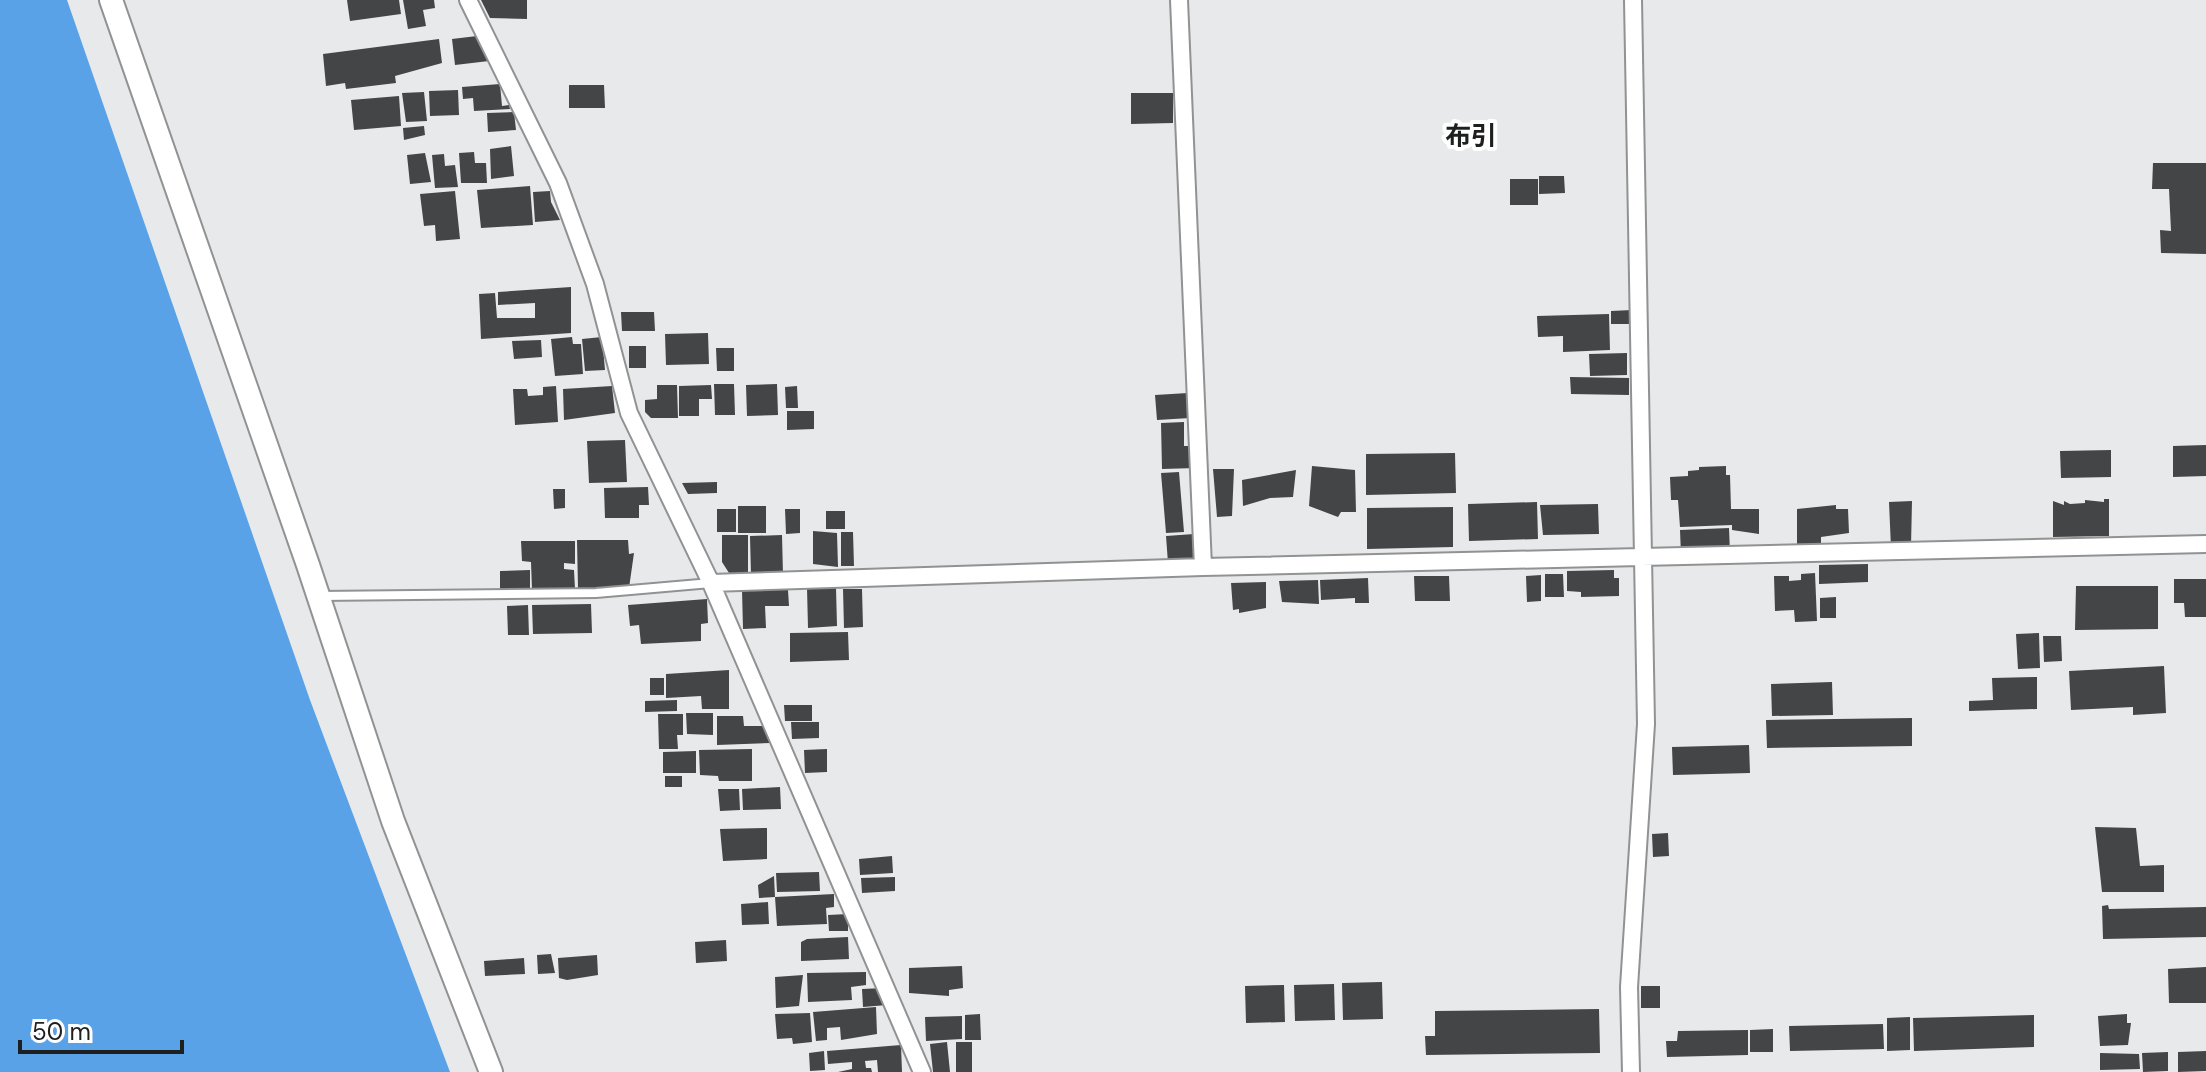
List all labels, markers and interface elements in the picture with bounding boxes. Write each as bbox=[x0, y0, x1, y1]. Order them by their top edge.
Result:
district label: 布引 bbox=[1445, 119, 1497, 153]
scale bar bbox=[20, 1004, 182, 1054]
text: 50 m bbox=[32, 1016, 91, 1047]

